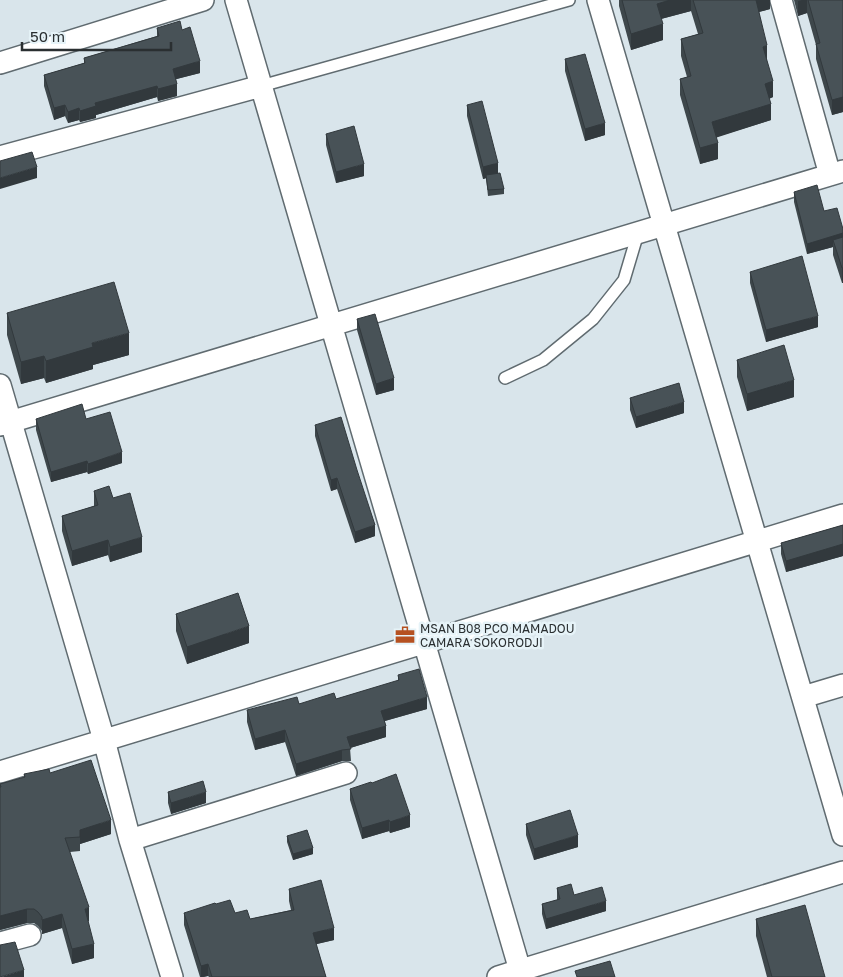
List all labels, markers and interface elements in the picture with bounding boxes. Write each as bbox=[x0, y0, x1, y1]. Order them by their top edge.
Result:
scale bar bbox=[22, 20, 171, 52]
text: 50 m bbox=[30, 27, 65, 45]
place label: MSAN B08 PCO MAMADOU CAMARA SOKORODJI bbox=[420, 621, 575, 650]
office icon: MSAN B08 PCO MAMADOU CAMARA SOKORODJI bbox=[394, 624, 416, 646]

